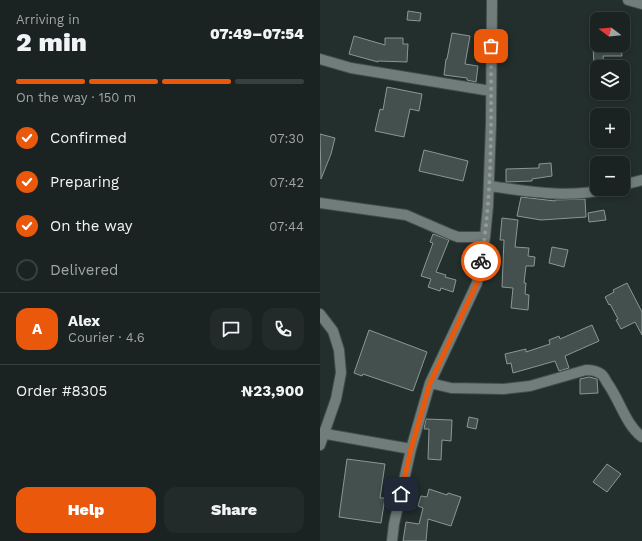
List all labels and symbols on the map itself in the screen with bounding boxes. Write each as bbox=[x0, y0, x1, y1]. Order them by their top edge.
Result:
north arrow bbox=[590, 12, 630, 52]
pin bbox=[474, 29, 508, 63]
courier bbox=[461, 241, 501, 281]
pin bbox=[384, 477, 418, 511]

